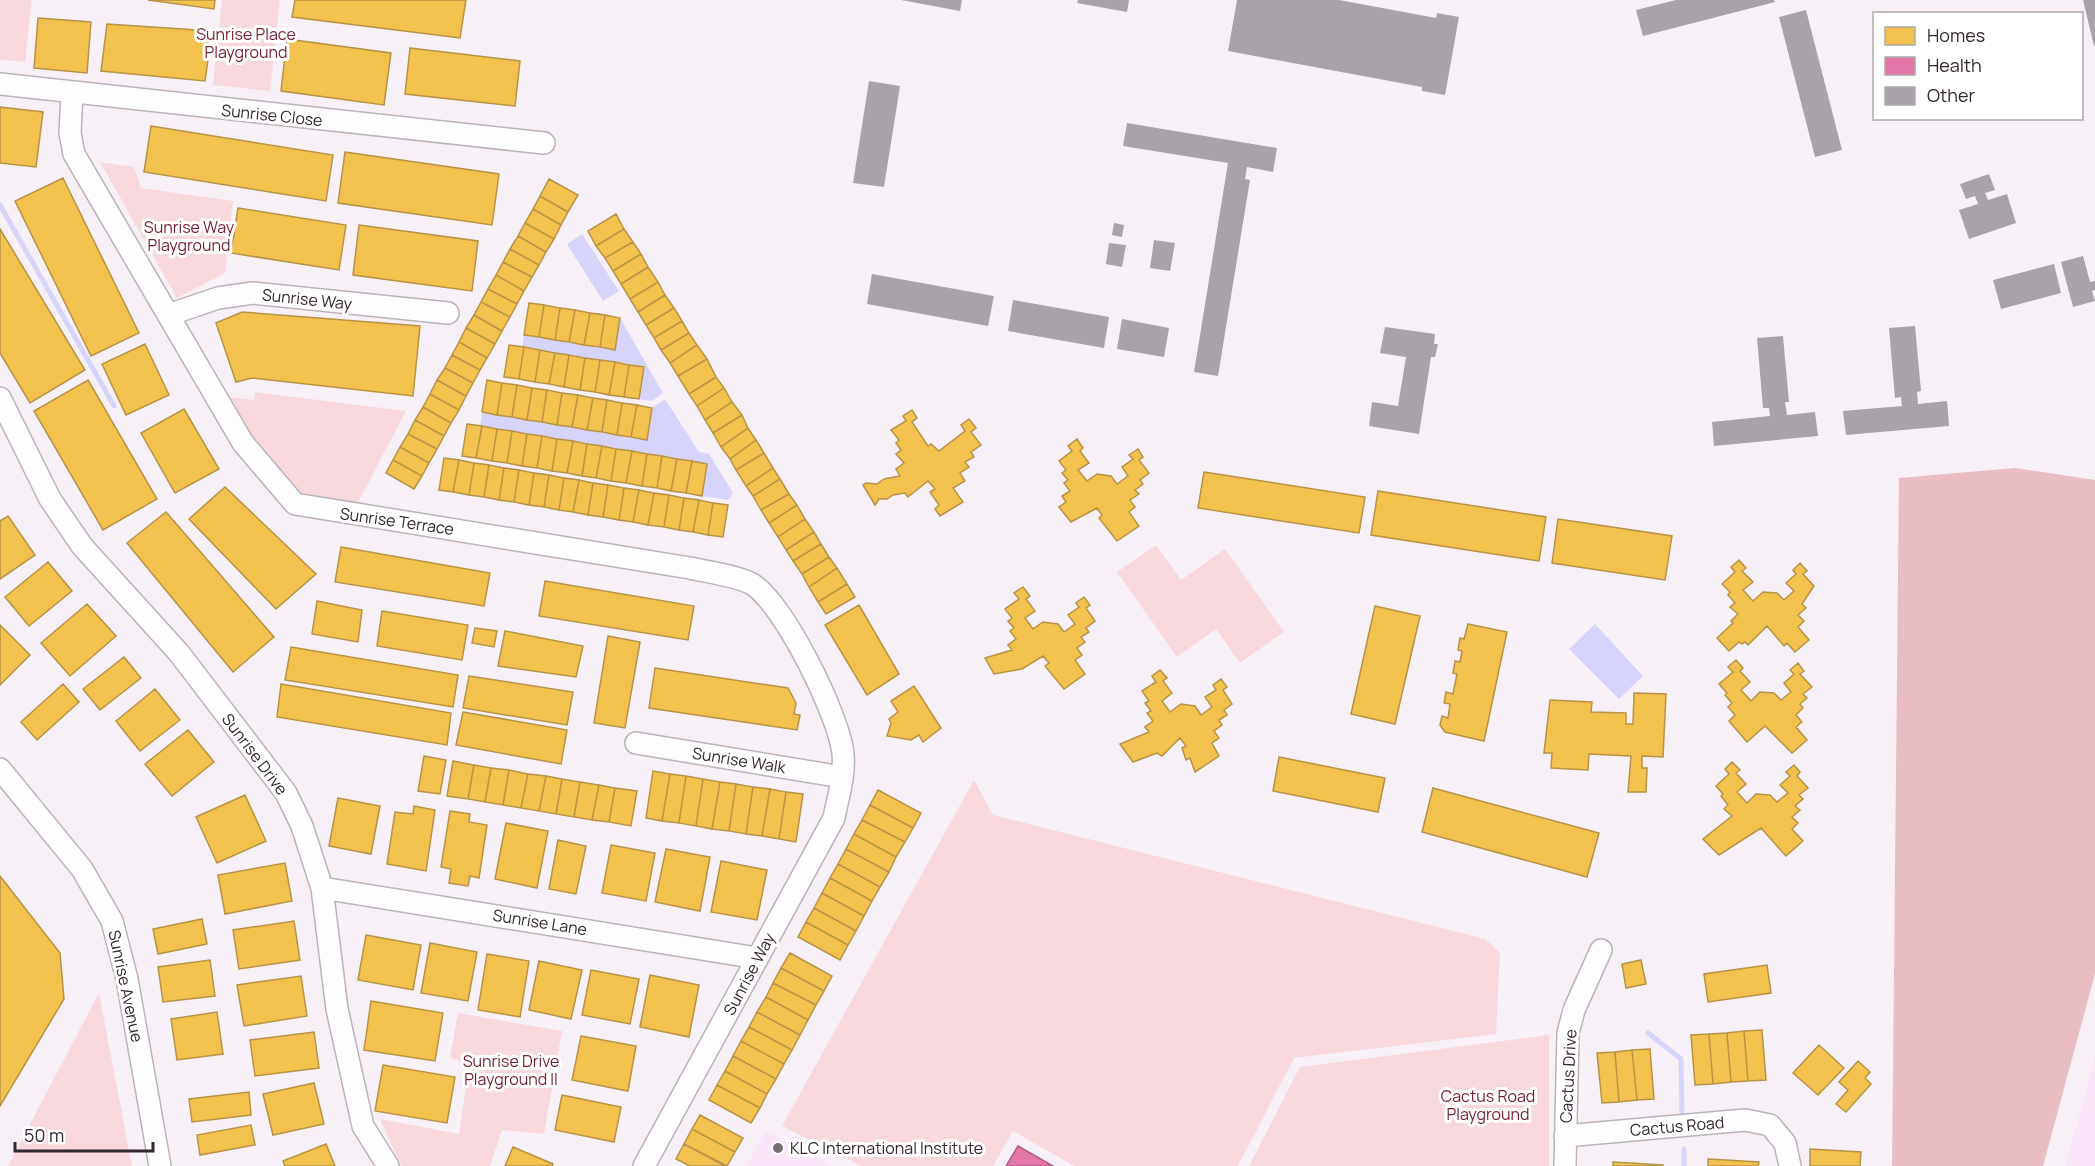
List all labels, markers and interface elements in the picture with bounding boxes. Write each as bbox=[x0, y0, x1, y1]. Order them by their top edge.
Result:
legend bbox=[1873, 12, 2083, 120]
park label: Sunrise Place Playground bbox=[196, 23, 296, 63]
text: Homes bbox=[1927, 23, 1985, 47]
text: Health bbox=[1927, 53, 1982, 77]
text: Other bbox=[1927, 83, 1975, 107]
street label: Sunrise Close bbox=[220, 99, 324, 131]
park label: Sunrise Way Playground bbox=[144, 216, 235, 256]
street label: Sunrise Way bbox=[261, 283, 354, 315]
street label: Sunrise Terrace bbox=[339, 502, 455, 540]
street label: Sunrise Drive bbox=[217, 709, 293, 799]
street label: Sunrise Walk bbox=[691, 742, 788, 778]
street label: Sunrise Lane bbox=[491, 904, 589, 940]
street label: Sunrise Avenue bbox=[103, 928, 149, 1044]
street label: Sunrise Way bbox=[718, 928, 780, 1019]
street label: Cactus Drive bbox=[1555, 1028, 1581, 1124]
park label: Sunrise Drive Playground II bbox=[463, 1050, 559, 1090]
park label: Cactus Road Playground bbox=[1441, 1085, 1535, 1125]
street label: Cactus Road bbox=[1629, 1111, 1725, 1141]
scale bar bbox=[15, 1115, 153, 1153]
text: 50 m bbox=[24, 1123, 64, 1147]
place label: KLC International Institute bbox=[790, 1137, 983, 1159]
marker: KLC International Institute bbox=[771, 1141, 785, 1155]

